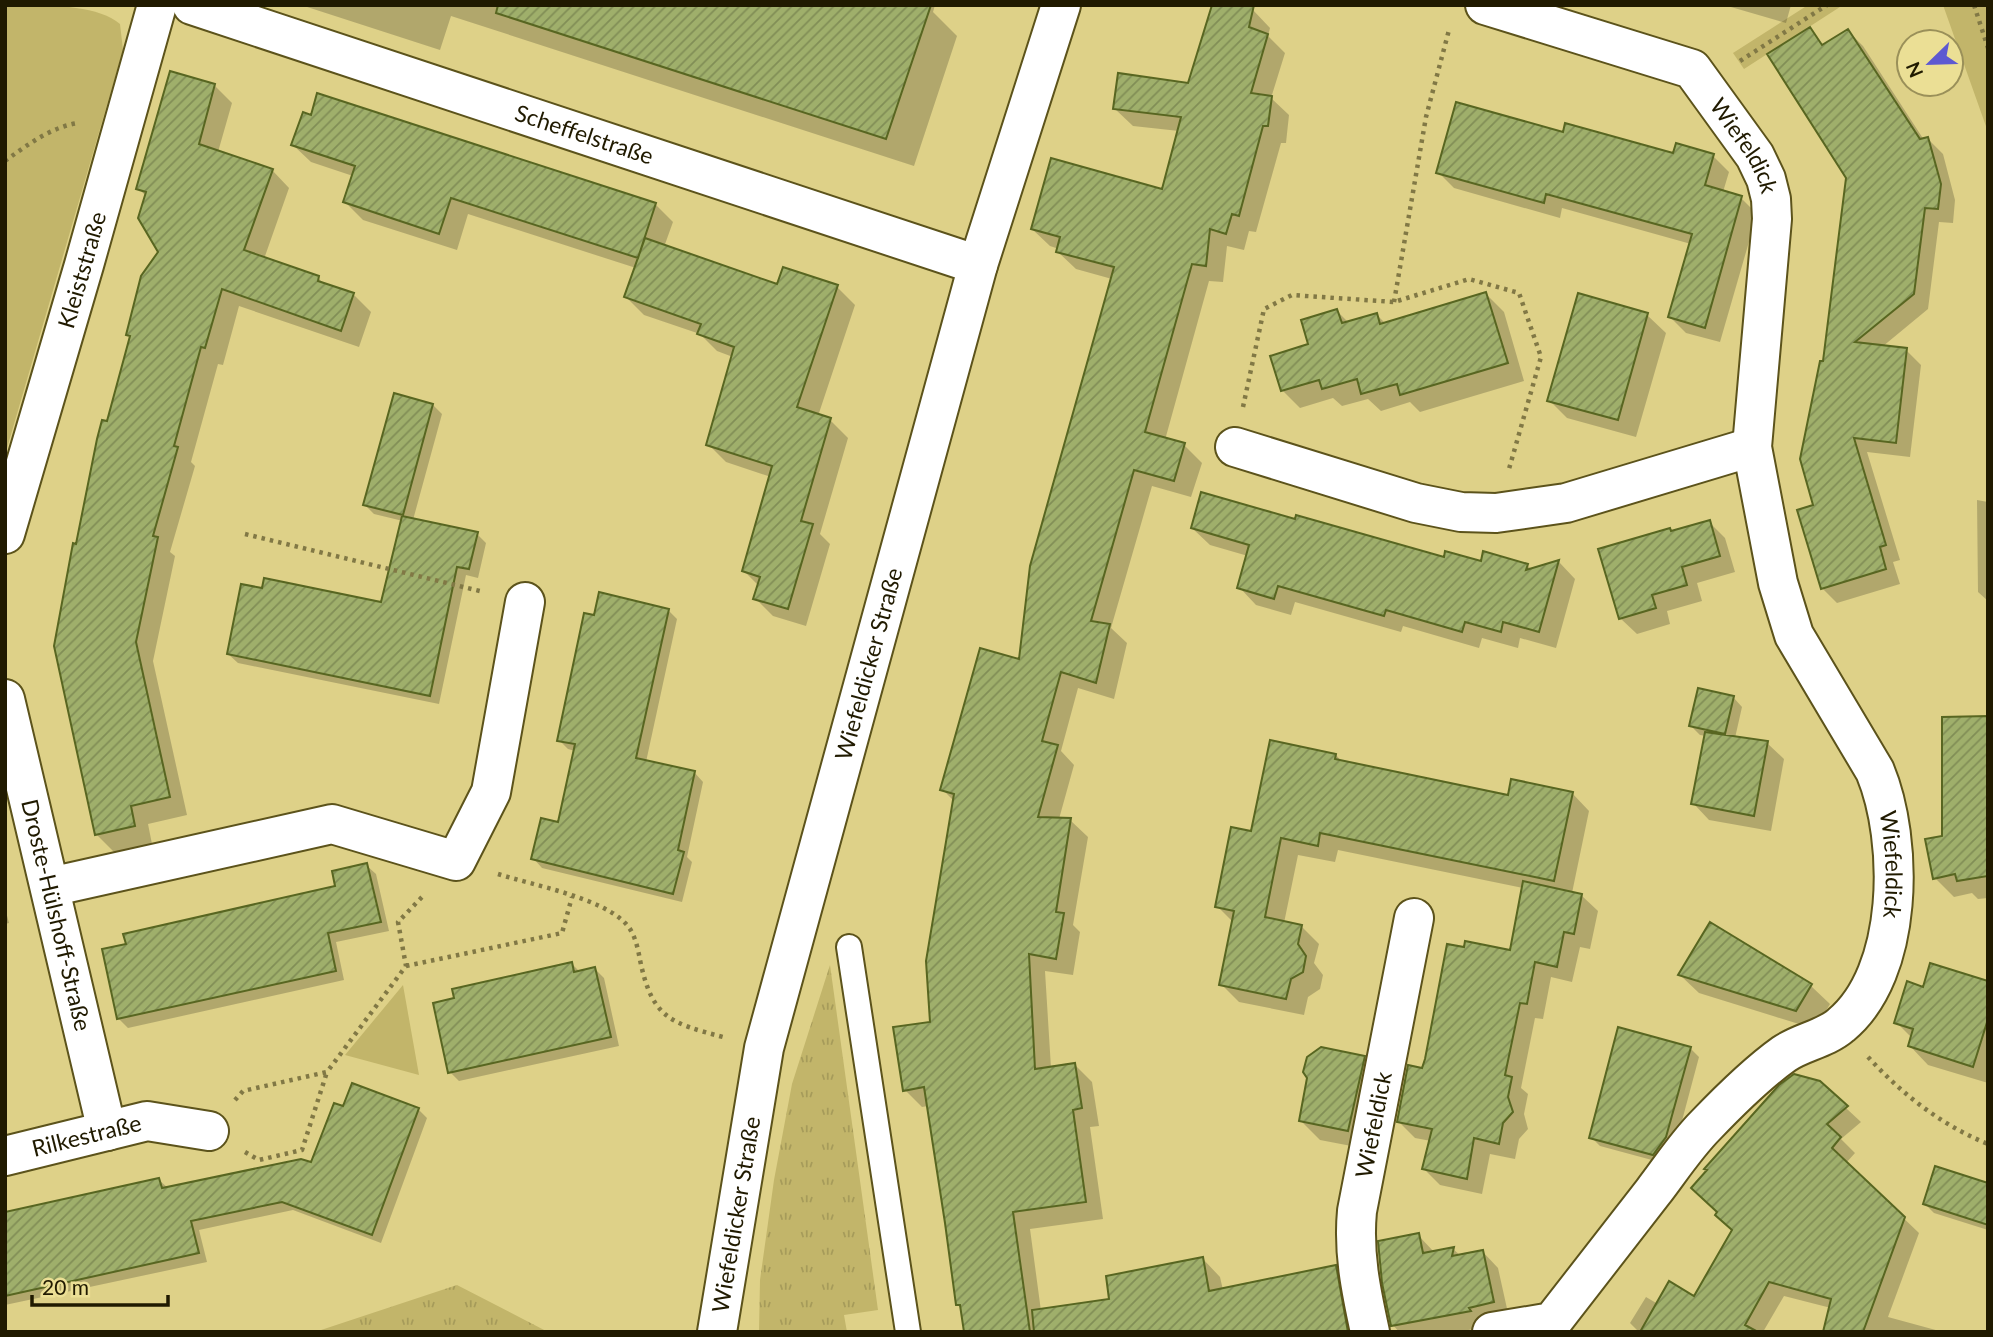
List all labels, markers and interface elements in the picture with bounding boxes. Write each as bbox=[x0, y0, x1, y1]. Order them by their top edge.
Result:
north arrow bbox=[1895, 28, 1965, 98]
text: N bbox=[1900, 59, 1927, 81]
street label: Wiefeldick bbox=[1705, 92, 1784, 196]
street label: Scheffelstraße bbox=[512, 98, 657, 170]
street label: Kleiststraße bbox=[51, 208, 111, 331]
street label: Wiefeldicker Straße bbox=[828, 564, 908, 763]
street label: Droste-Hülshoff-Straße bbox=[16, 796, 98, 1033]
street label: Wiefeldick bbox=[1874, 808, 1909, 920]
street label: Wiefeldick bbox=[1349, 1069, 1397, 1180]
street label: Rilkestraße bbox=[29, 1108, 144, 1162]
street label: Wiefeldicker Straße bbox=[705, 1114, 765, 1315]
scale bar bbox=[32, 1264, 168, 1308]
text: 20 m bbox=[42, 1274, 89, 1299]

